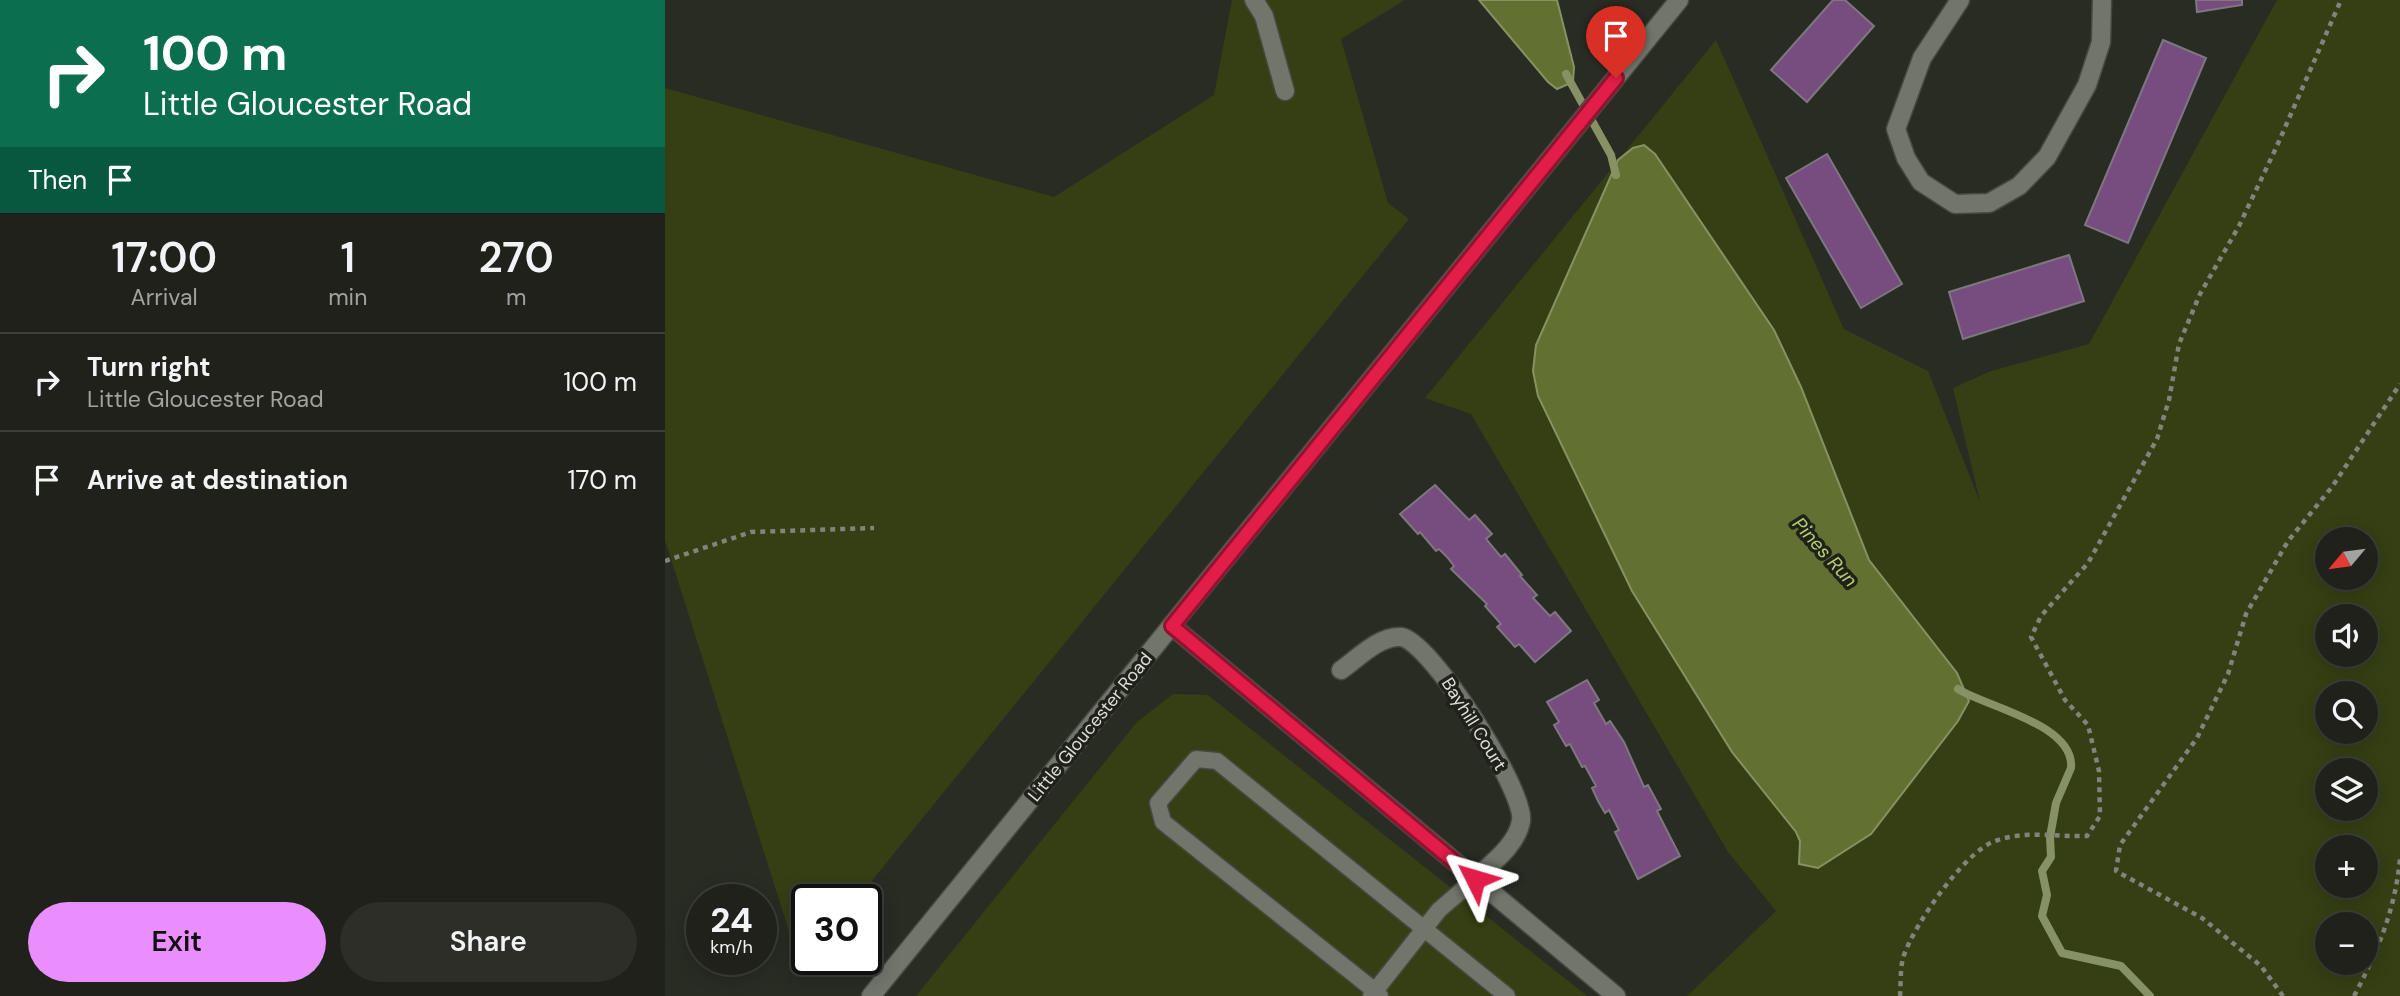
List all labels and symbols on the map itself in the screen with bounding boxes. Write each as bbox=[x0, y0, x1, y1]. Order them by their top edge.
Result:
pin bbox=[1586, 6, 1646, 78]
water label: Pines Run bbox=[1787, 512, 1863, 592]
north arrow bbox=[2315, 527, 2378, 590]
street label: Little Gloucester Road bbox=[1022, 648, 1158, 806]
street label: Bayhill Court bbox=[1436, 673, 1512, 775]
position arrow bbox=[1438, 842, 1512, 916]
speed limit sign: 30 bbox=[791, 884, 882, 975]

